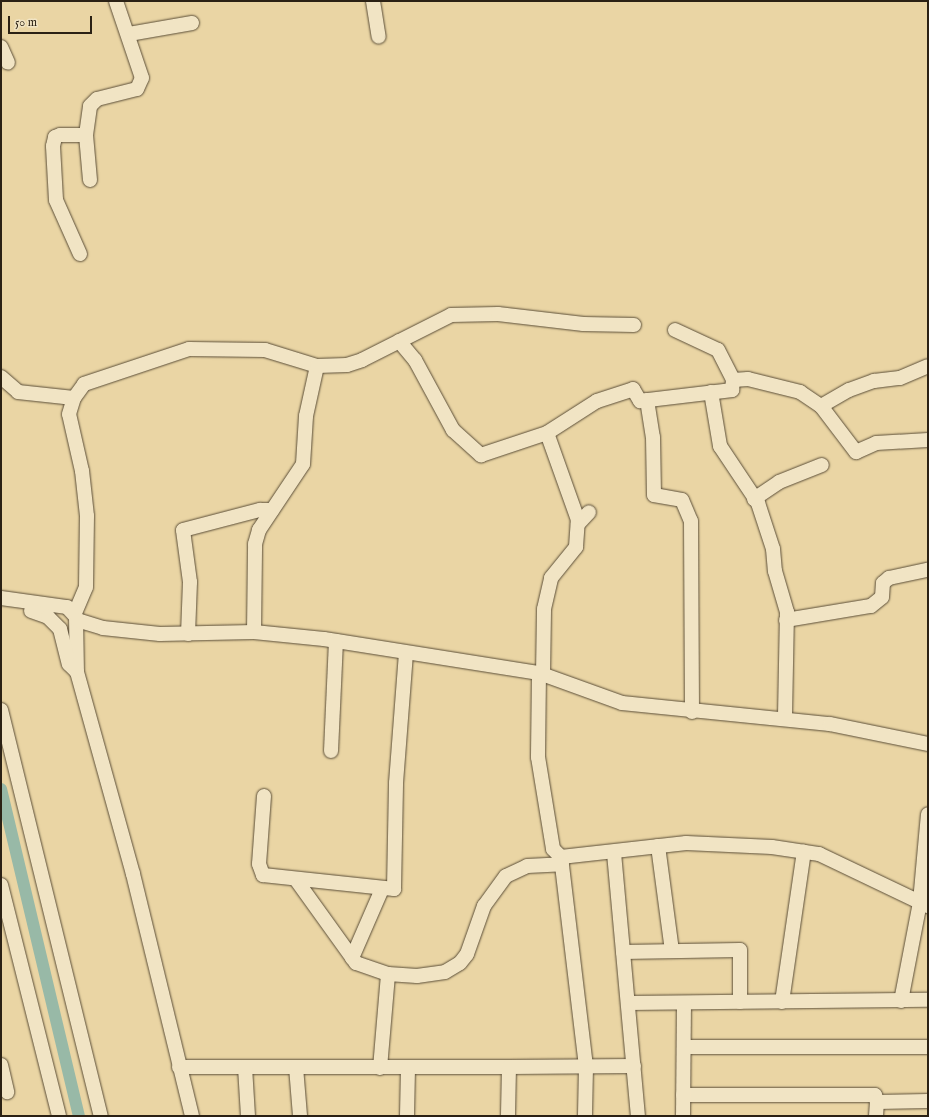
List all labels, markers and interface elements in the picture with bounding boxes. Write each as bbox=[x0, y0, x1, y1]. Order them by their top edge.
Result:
scale bar bbox=[10, 8, 94, 34]
text: 50 m bbox=[15, 15, 37, 30]

